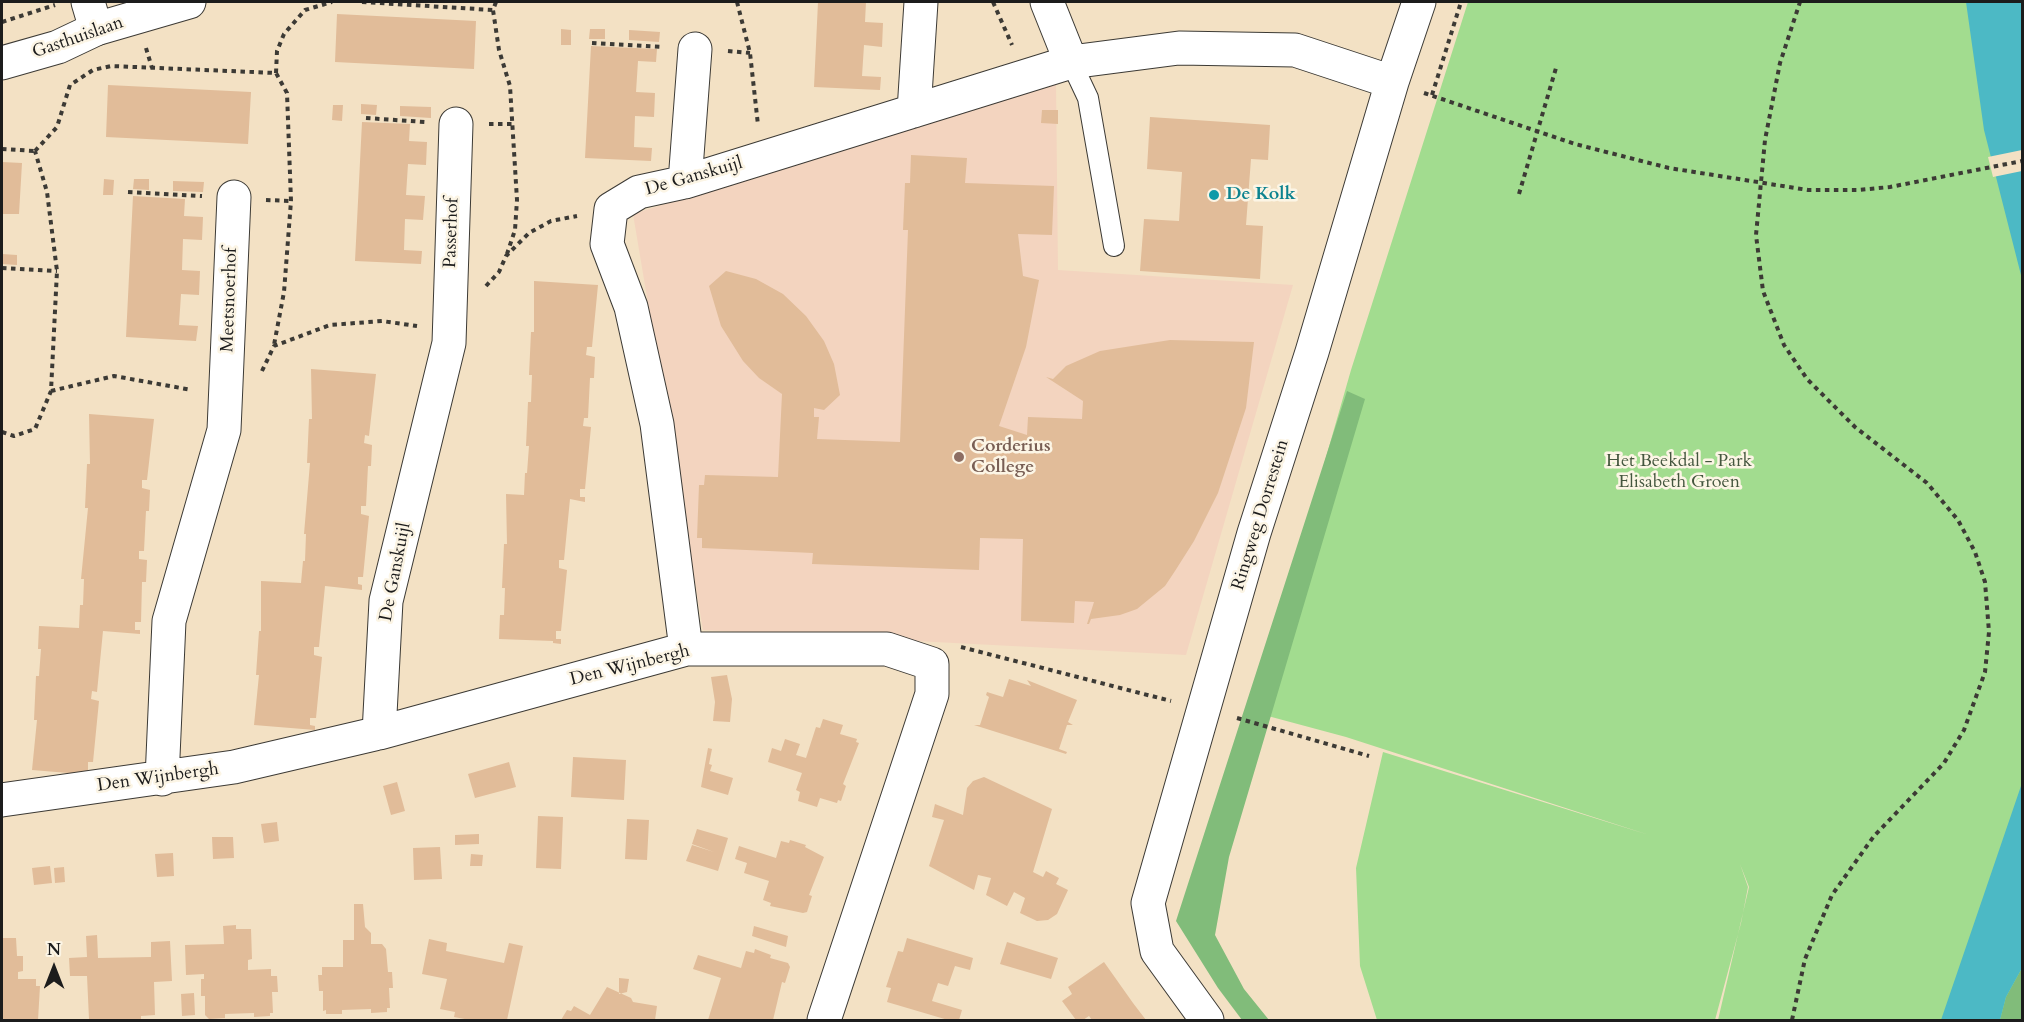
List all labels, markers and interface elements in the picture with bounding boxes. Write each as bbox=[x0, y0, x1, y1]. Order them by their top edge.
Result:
street label: Gasthuislaan bbox=[30, 12, 126, 64]
street label: De Ganskuijl bbox=[643, 153, 745, 201]
place label: De Kolk bbox=[1226, 184, 1296, 206]
marker: De Kolk bbox=[1207, 188, 1221, 202]
street label: Passerhof bbox=[440, 197, 464, 269]
street label: Meetsnoerhof bbox=[217, 247, 243, 353]
place label: Corderius College bbox=[971, 436, 1051, 478]
street label: Ringweg Dorrestein bbox=[1228, 437, 1294, 593]
marker: Corderius College bbox=[952, 450, 966, 464]
park label: Het Beekdal - Park Elisabeth Groen bbox=[1606, 451, 1752, 494]
street label: De Ganskuijl bbox=[376, 521, 416, 623]
street label: Den Wijnbergh bbox=[568, 641, 692, 691]
street label: Den Wijnbergh bbox=[96, 759, 220, 797]
north arrow bbox=[24, 938, 84, 998]
text: N bbox=[47, 939, 61, 961]

